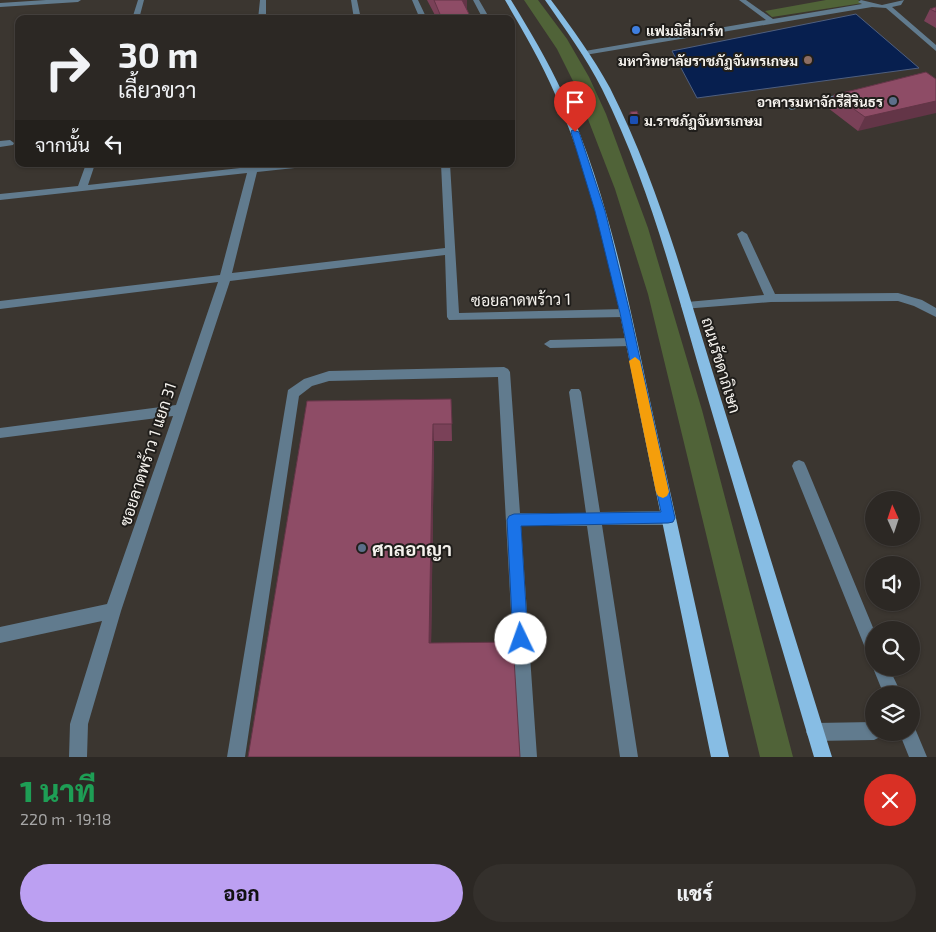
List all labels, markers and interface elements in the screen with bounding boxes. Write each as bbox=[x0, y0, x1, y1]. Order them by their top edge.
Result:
place label: แฟมมิลี่มาร์ท bbox=[646, 19, 723, 39]
marker: แฟมมิลี่มาร์ท bbox=[630, 24, 642, 36]
text: 30 m bbox=[118, 33, 198, 75]
icon: right bbox=[35, 35, 100, 100]
place label: มหาวิทยาลัยราชภัฏจันทรเกษม bbox=[618, 52, 798, 70]
marker: มหาวิทยาลัยราชภัฏจันทรเกษม bbox=[802, 54, 814, 66]
text: เลี้ยวขวา bbox=[118, 76, 196, 102]
pin bbox=[554, 81, 596, 132]
icon: arrive bbox=[561, 88, 589, 116]
place label: อาคารมหาจักรีสิรินธร bbox=[757, 93, 883, 110]
marker: อาคารมหาจักรีสิรินธร bbox=[887, 95, 899, 107]
place label: ม.ราชภัฏจันทรเกษม bbox=[644, 112, 762, 130]
marker: ม.ราชภัฏจันทรเกษม bbox=[628, 114, 640, 126]
icon: left bbox=[100, 130, 128, 158]
text: จากนั้น bbox=[35, 133, 90, 156]
street label: ซอยลาดพร้าว 1 bbox=[471, 289, 571, 309]
street label: ถนนรัชดาภิเษก bbox=[698, 315, 746, 415]
street label: ซอยลาดพร้าว 1 แยก 31 bbox=[115, 380, 179, 528]
north arrow bbox=[865, 491, 920, 546]
map controls bbox=[865, 491, 920, 741]
place label: ศาลอาญา bbox=[372, 537, 452, 561]
marker: ศาลอาญา bbox=[356, 542, 368, 554]
button: sound bbox=[865, 556, 920, 611]
position arrow bbox=[494, 612, 546, 664]
button: search bbox=[865, 621, 920, 676]
button: layers bbox=[865, 686, 920, 741]
text: 1 นาที bbox=[20, 772, 96, 808]
button: close bbox=[864, 774, 916, 826]
text: 220 m · 19:18 bbox=[20, 809, 112, 828]
button: ออก bbox=[20, 864, 463, 922]
button: แชร์ bbox=[473, 864, 916, 922]

